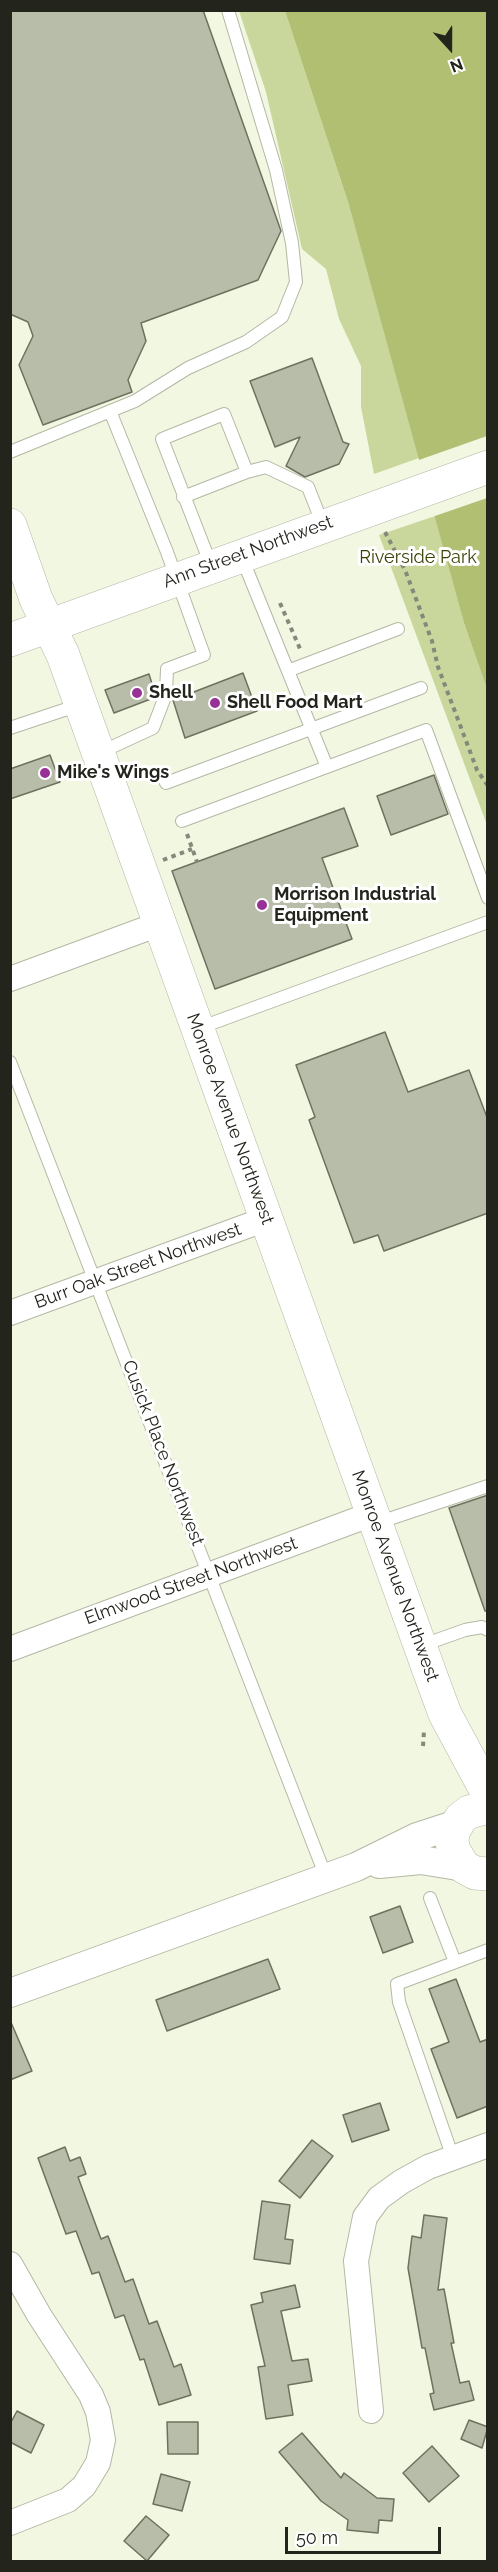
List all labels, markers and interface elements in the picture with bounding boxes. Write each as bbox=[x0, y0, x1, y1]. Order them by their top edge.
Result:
north arrow bbox=[420, 18, 480, 78]
text: N bbox=[448, 54, 466, 76]
street label: Ann Street Northwest bbox=[160, 511, 336, 593]
park label: Riverside Park bbox=[359, 547, 477, 569]
place label: Shell bbox=[149, 682, 193, 704]
marker: Shell bbox=[130, 686, 144, 700]
place label: Shell Food Mart bbox=[227, 692, 363, 714]
marker: Shell Food Mart bbox=[208, 696, 222, 710]
place label: Mike's Wings bbox=[57, 762, 169, 784]
marker: Mike's Wings bbox=[38, 766, 52, 780]
place label: Morrison Industrial Equipment bbox=[274, 884, 436, 926]
marker: Morrison Industrial Equipment bbox=[255, 898, 269, 912]
street label: Monroe Avenue Northwest bbox=[182, 1010, 278, 1228]
street label: Burr Oak Street Northwest bbox=[32, 1218, 244, 1314]
street label: Cusick Place Northwest bbox=[118, 1357, 208, 1549]
street label: Monroe Avenue Northwest bbox=[347, 1467, 443, 1685]
street label: Elmwood Street Northwest bbox=[82, 1532, 300, 1630]
scale bar bbox=[288, 2515, 444, 2553]
text: 50 m bbox=[296, 2527, 338, 2548]

